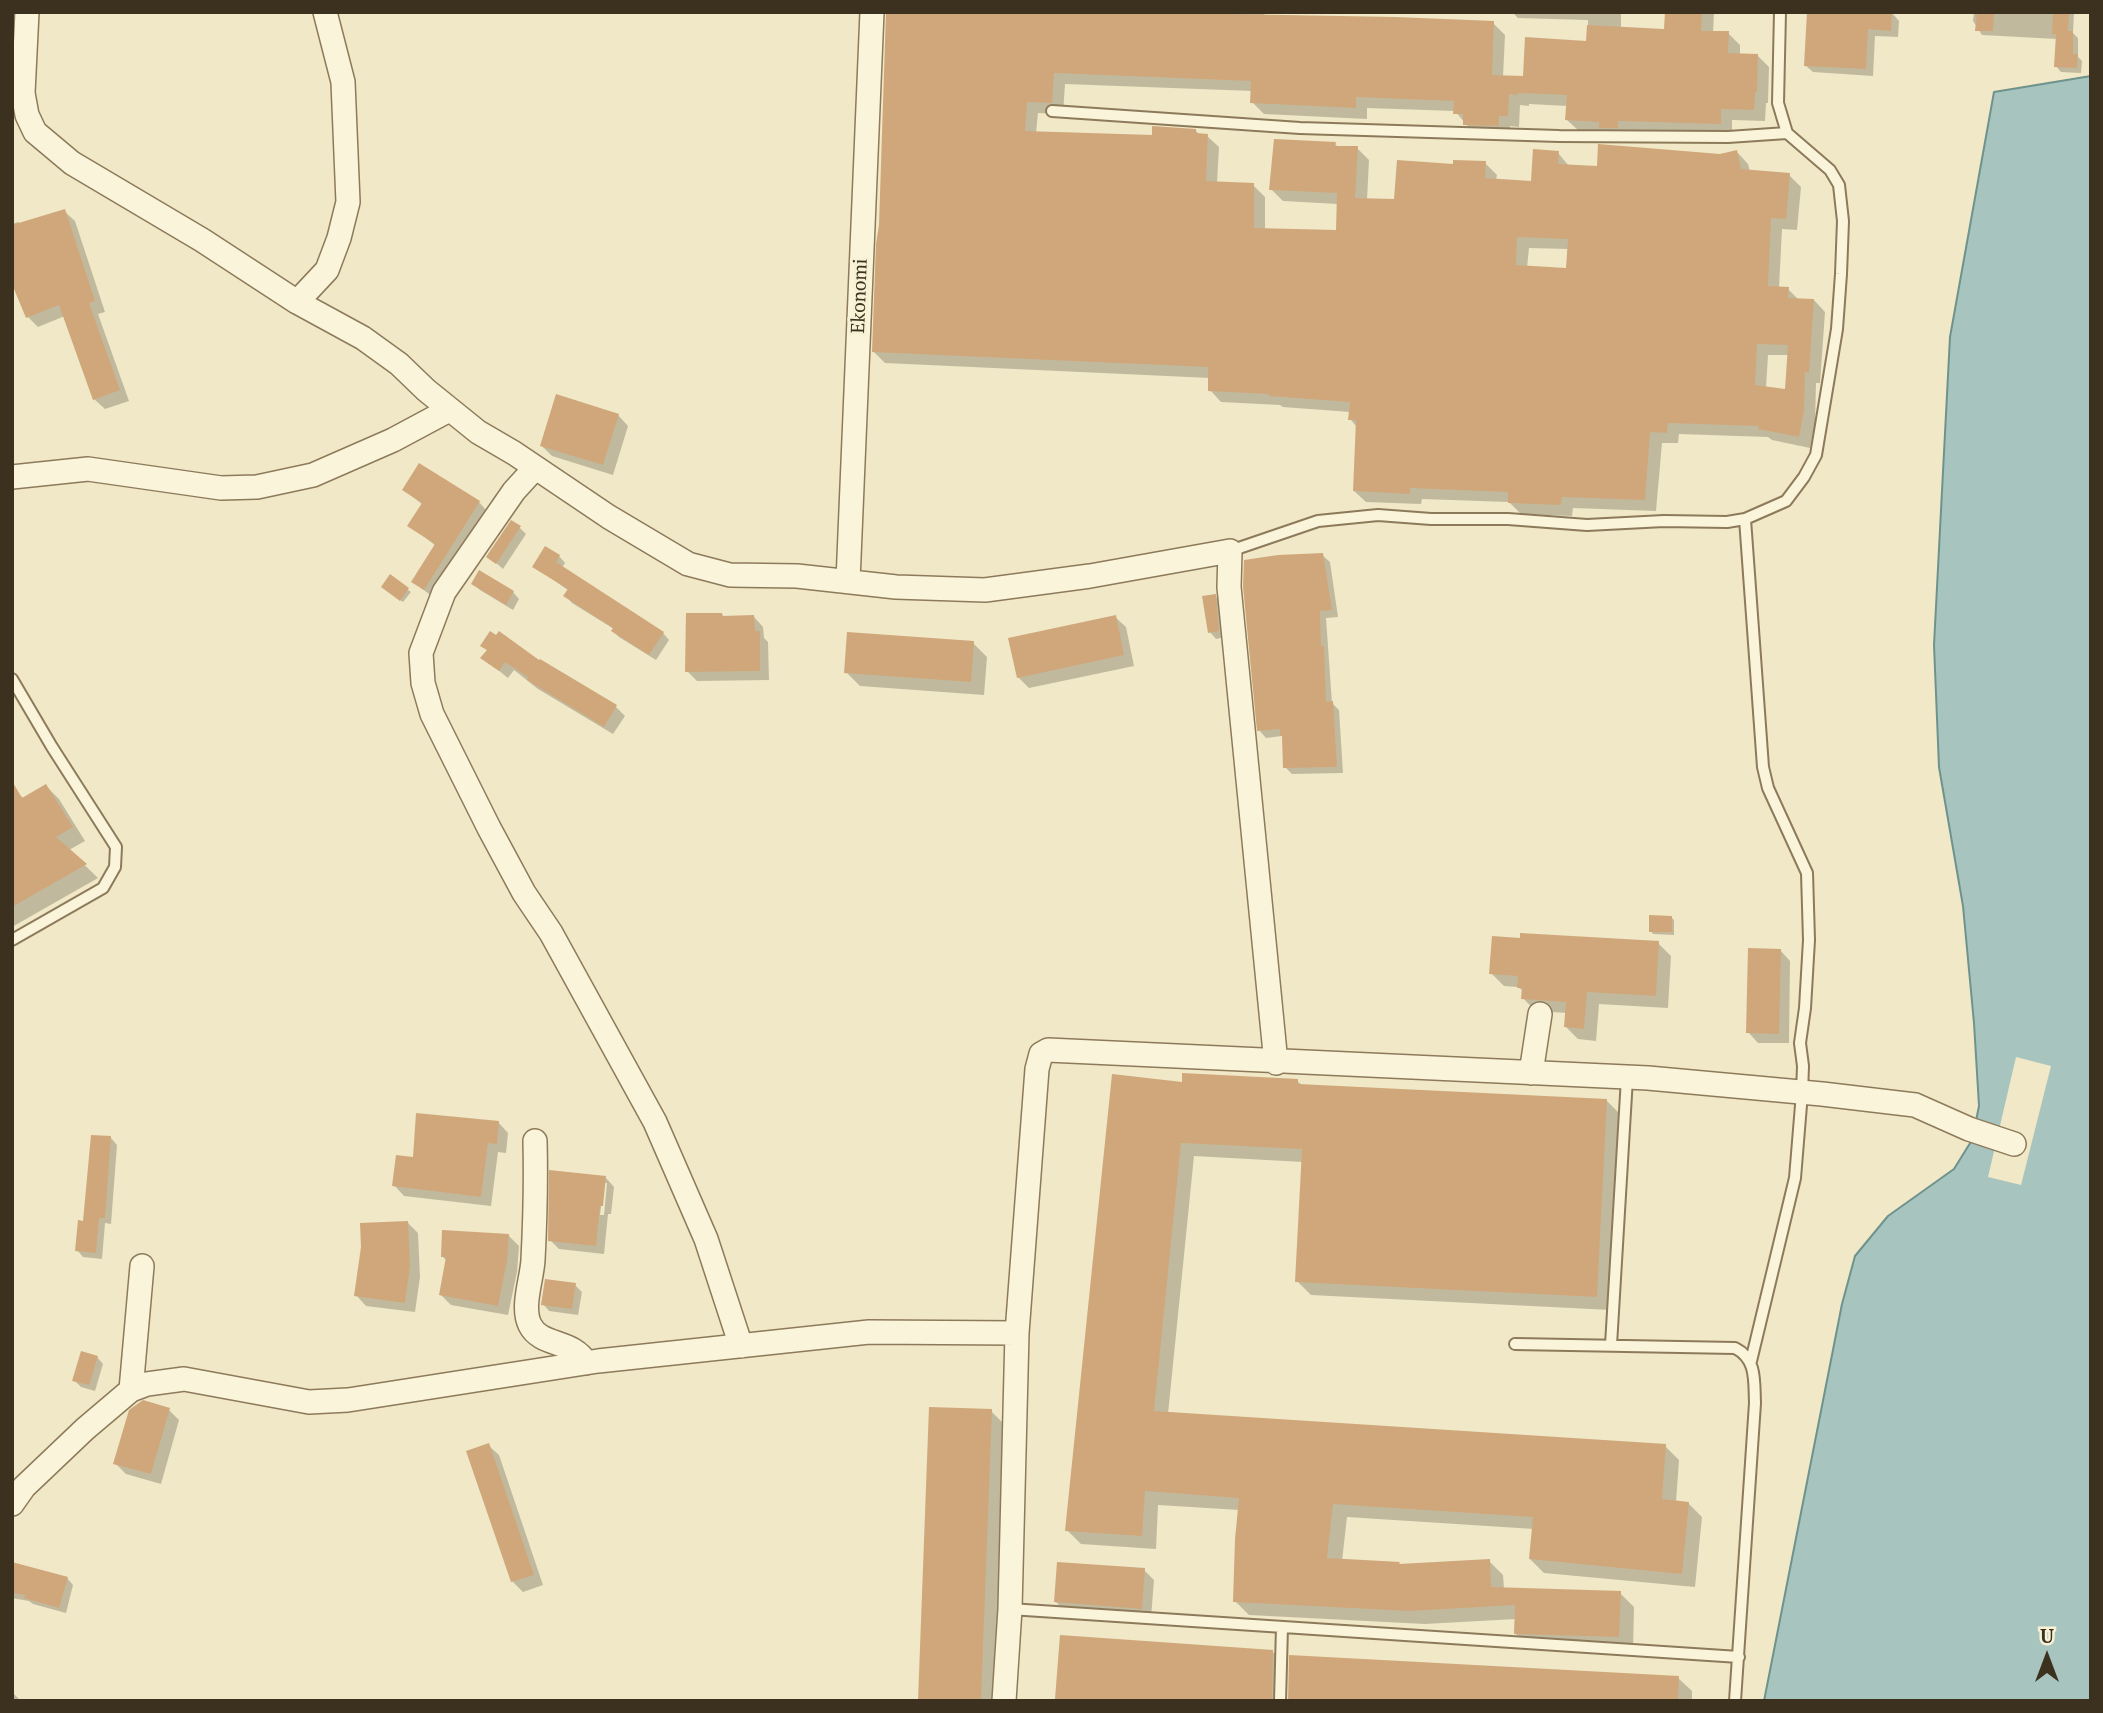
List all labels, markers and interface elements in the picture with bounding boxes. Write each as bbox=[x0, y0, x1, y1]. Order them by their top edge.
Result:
street label: Ekonomi bbox=[847, 258, 873, 334]
north arrow bbox=[2012, 1622, 2082, 1692]
text: U bbox=[2040, 1623, 2054, 1648]

